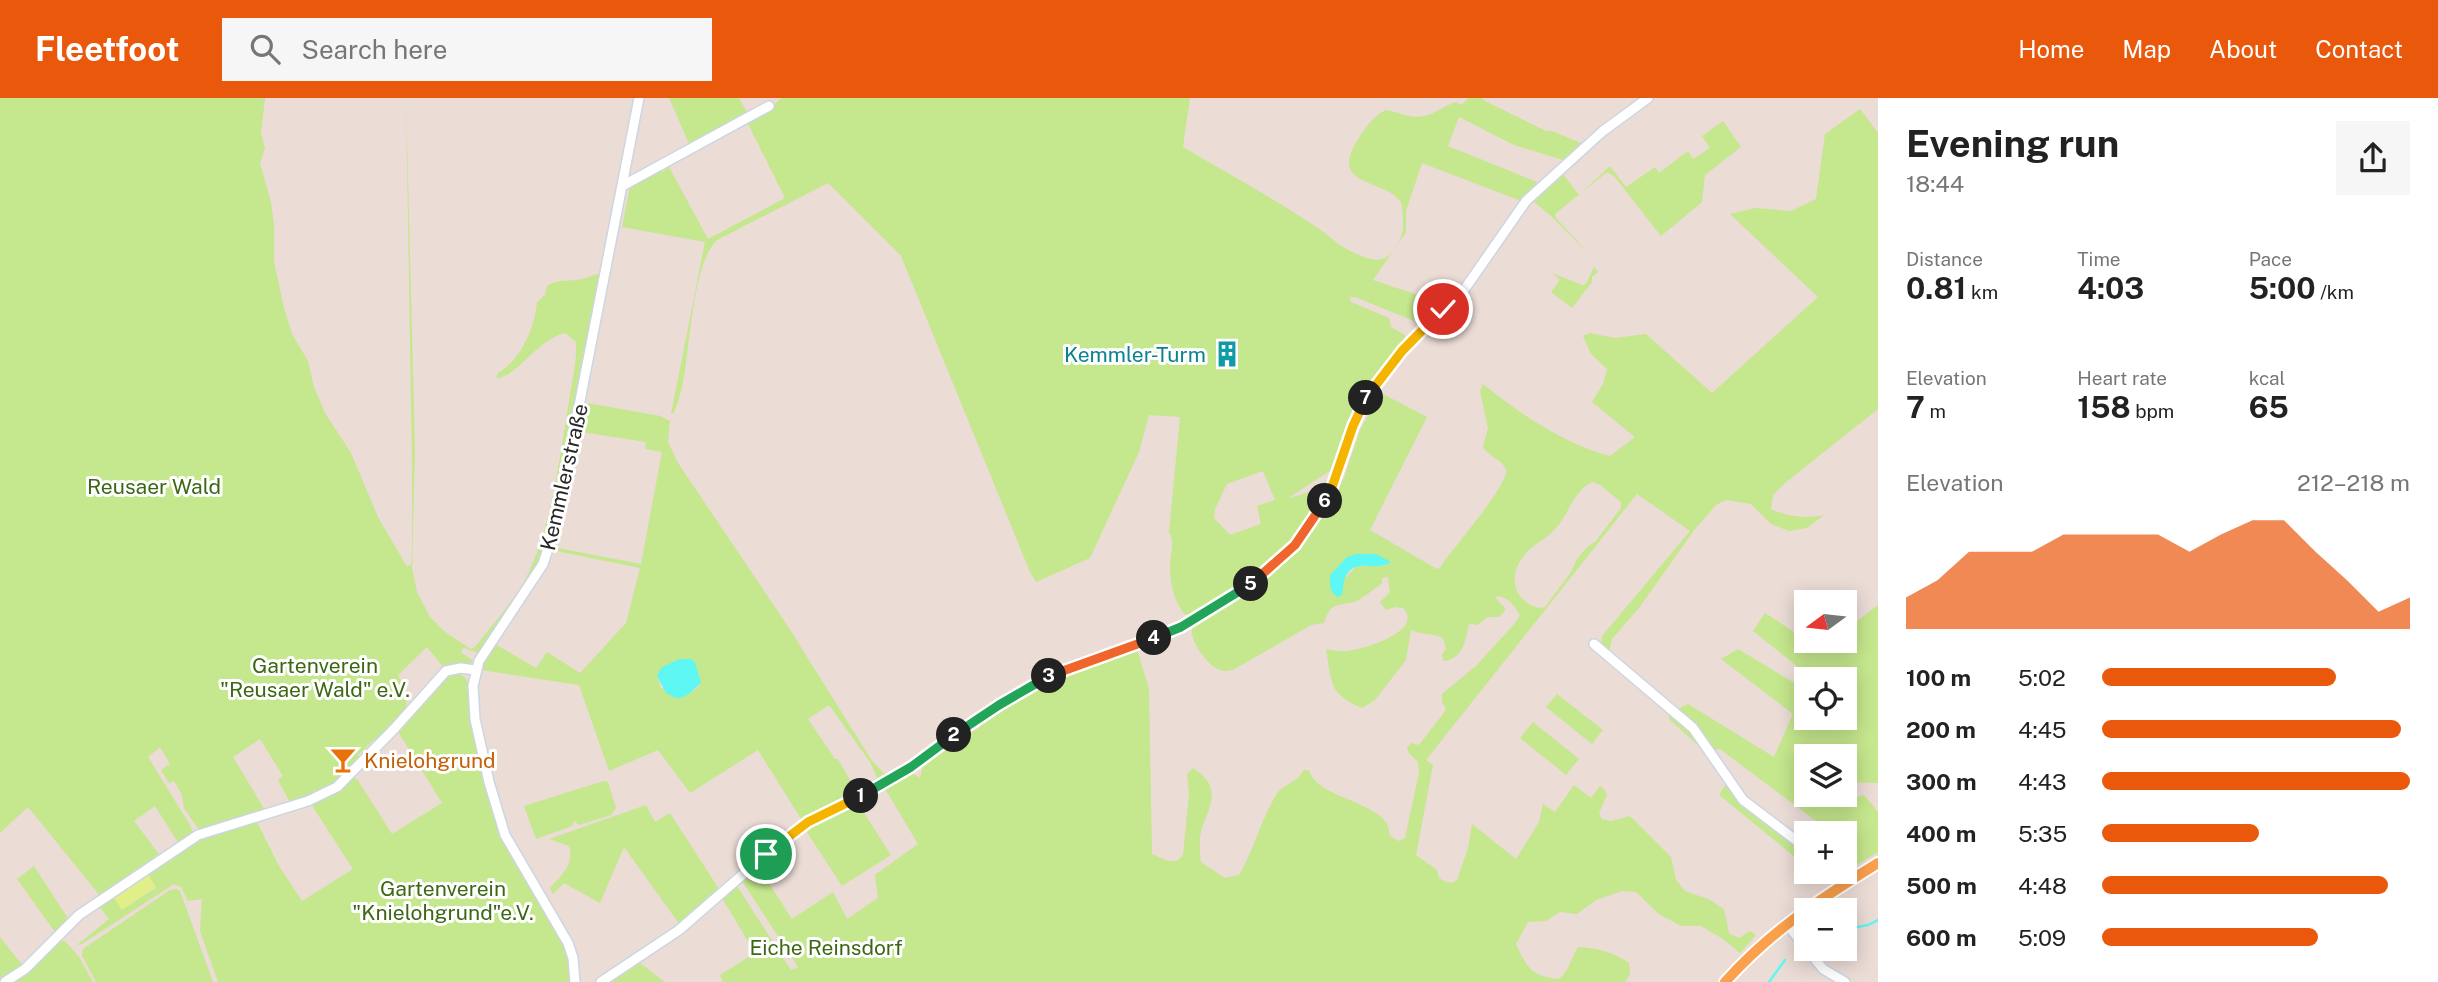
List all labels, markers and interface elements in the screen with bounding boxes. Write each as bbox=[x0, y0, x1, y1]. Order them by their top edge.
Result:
search box bbox=[222, 18, 712, 81]
text: Fleetfoot bbox=[35, 30, 180, 68]
icon: search bbox=[246, 30, 284, 68]
text: Search here bbox=[302, 34, 448, 65]
text: Home bbox=[2018, 35, 2084, 63]
text: Map bbox=[2122, 35, 2171, 63]
text: About bbox=[2209, 35, 2277, 63]
text: Contact bbox=[2315, 35, 2403, 63]
text: Evening run bbox=[1906, 121, 2119, 166]
button: share bbox=[2336, 121, 2410, 195]
text: 18:44 bbox=[1906, 170, 1964, 197]
text: Distance bbox=[1906, 248, 1983, 270]
text: Time bbox=[2077, 248, 2121, 270]
text: Pace bbox=[2249, 248, 2292, 270]
text: 0.81 bbox=[1906, 270, 1966, 306]
text: 4:03 bbox=[2077, 270, 2144, 306]
text: 5:00 bbox=[2249, 270, 2316, 306]
pin bbox=[1413, 279, 1473, 339]
text: km bbox=[1966, 281, 1998, 303]
text: /km bbox=[2316, 281, 2354, 303]
icon: check bbox=[1424, 290, 1462, 328]
building icon: Kemmler-Turm bbox=[1212, 339, 1242, 369]
place label: Kemmler-Turm bbox=[1064, 342, 1206, 367]
text: Elevation bbox=[1906, 367, 1987, 389]
text: Heart rate bbox=[2077, 367, 2167, 389]
text: kcal bbox=[2249, 367, 2285, 389]
pin: 7 bbox=[1348, 380, 1384, 416]
text: 7 bbox=[1360, 386, 1371, 408]
text: 7 bbox=[1906, 389, 1925, 425]
text: 158 bbox=[2077, 389, 2131, 425]
text: 65 bbox=[2249, 389, 2289, 425]
text: m bbox=[1925, 400, 1946, 422]
text: bpm bbox=[2131, 400, 2174, 422]
street label: Kemmlerstraße bbox=[535, 401, 593, 553]
text: Elevation bbox=[1906, 469, 2004, 496]
text: 212–218 m bbox=[2297, 469, 2410, 496]
park label: Reusaer Wald bbox=[87, 474, 221, 499]
pin: 6 bbox=[1308, 484, 1342, 518]
text: 6 bbox=[1318, 489, 1331, 511]
pin: 5 bbox=[1234, 566, 1268, 602]
text: 5 bbox=[1244, 572, 1257, 594]
north arrow bbox=[1794, 590, 1857, 653]
map controls bbox=[1794, 590, 1857, 961]
pin: 4 bbox=[1136, 620, 1172, 656]
text: 4 bbox=[1147, 626, 1160, 648]
park label: Gartenverein "Reusaer Wald" e.V. bbox=[220, 653, 410, 702]
pin: 3 bbox=[1032, 658, 1066, 694]
text: 3 bbox=[1042, 664, 1055, 686]
text: 100 m bbox=[1906, 664, 1971, 691]
text: 5:02 bbox=[2018, 664, 2066, 691]
button: locate bbox=[1794, 667, 1857, 730]
text: 200 m bbox=[1906, 716, 1976, 743]
text: 4:45 bbox=[2018, 716, 2066, 743]
pin: 2 bbox=[936, 718, 972, 752]
text: 2 bbox=[947, 723, 960, 745]
button: layers bbox=[1794, 744, 1857, 807]
bar icon: Knielohgrund bbox=[328, 745, 358, 775]
place label: Knielohgrund bbox=[364, 748, 496, 773]
text: 300 m bbox=[1906, 768, 1977, 795]
text: 4:43 bbox=[2018, 768, 2066, 795]
pin: 1 bbox=[844, 778, 878, 814]
text: 1 bbox=[856, 784, 865, 806]
text: 400 m bbox=[1906, 820, 1976, 847]
text: 5:35 bbox=[2018, 820, 2067, 847]
button: + bbox=[1794, 821, 1857, 884]
pin bbox=[736, 824, 796, 884]
icon: arrive bbox=[747, 835, 785, 873]
text: 500 m bbox=[1906, 872, 1977, 899]
text: 4:48 bbox=[2018, 872, 2067, 899]
park label: Gartenverein "Knielohgrund"e.V. bbox=[352, 876, 534, 925]
button: − bbox=[1794, 898, 1857, 961]
text: 600 m bbox=[1906, 924, 1976, 951]
text: 5:09 bbox=[2018, 924, 2066, 951]
park label: Eiche Reinsdorf bbox=[749, 935, 903, 960]

